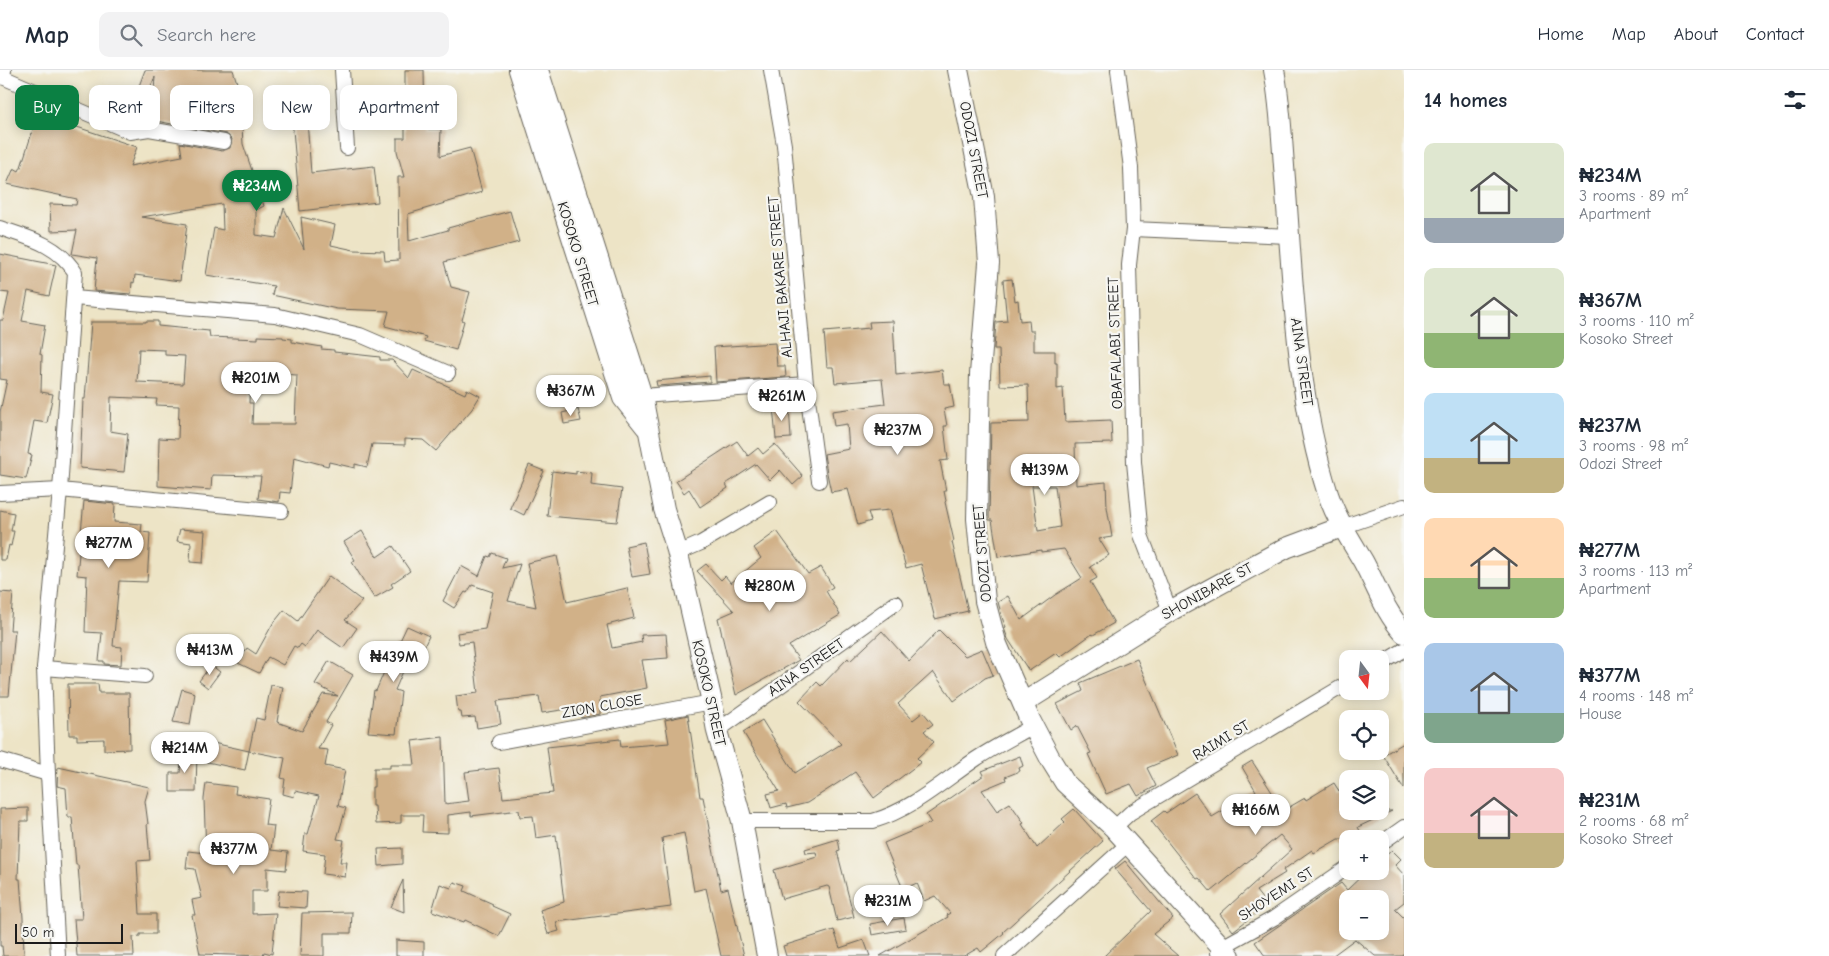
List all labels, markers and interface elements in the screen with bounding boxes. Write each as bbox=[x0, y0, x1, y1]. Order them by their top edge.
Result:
search box bbox=[99, 12, 449, 57]
text: Map bbox=[25, 21, 69, 49]
icon: search bbox=[117, 21, 145, 49]
text: Search here bbox=[157, 24, 256, 46]
text: Home bbox=[1537, 24, 1584, 45]
text: Map bbox=[1612, 24, 1646, 45]
text: About bbox=[1674, 24, 1718, 45]
text: Contact bbox=[1746, 24, 1804, 45]
chip: Buy bbox=[15, 85, 79, 130]
chip: Rent bbox=[89, 85, 160, 130]
chip: Filters bbox=[170, 85, 253, 130]
chip: New bbox=[263, 85, 330, 130]
chip: Apartment bbox=[340, 85, 457, 130]
icon: filters bbox=[1781, 86, 1809, 114]
text: 14 homes bbox=[1424, 88, 1507, 112]
street label: ODOZI STREET bbox=[956, 100, 992, 200]
icon: home bbox=[1464, 163, 1524, 223]
text: ₦234M bbox=[1579, 163, 1642, 187]
pin: ₦234M bbox=[222, 170, 292, 212]
text: ₦234M bbox=[233, 177, 281, 195]
text: 3 rooms · 89 m² bbox=[1579, 187, 1688, 205]
street label: ALHAJI BAKARE STREET bbox=[764, 195, 796, 359]
street label: KOSOKO STREET bbox=[553, 199, 603, 309]
text: Apartment bbox=[1579, 205, 1651, 223]
street label: OBAFALABI STREET bbox=[1104, 276, 1126, 409]
icon: home bbox=[1464, 288, 1524, 348]
text: ₦367M bbox=[1579, 288, 1642, 312]
text: 3 rooms · 110 m² bbox=[1579, 312, 1694, 330]
street label: AINA STREET bbox=[1287, 317, 1317, 408]
text: Kosoko Street bbox=[1579, 330, 1673, 348]
pin: ₦201M bbox=[221, 362, 291, 404]
text: ₦201M bbox=[232, 369, 280, 387]
pin: ₦367M bbox=[536, 374, 606, 417]
pin: ₦261M bbox=[747, 380, 817, 422]
text: ₦367M bbox=[547, 382, 595, 400]
text: ₦261M bbox=[758, 387, 806, 405]
icon: home bbox=[1464, 413, 1524, 473]
text: ₦237M bbox=[1579, 413, 1641, 437]
pin: ₦237M bbox=[863, 414, 933, 456]
text: ₦237M bbox=[874, 421, 922, 439]
text: 3 rooms · 98 m² bbox=[1579, 437, 1688, 455]
pin: ₦139M bbox=[1010, 454, 1080, 496]
text: Odozi Street bbox=[1579, 455, 1662, 473]
text: ₦139M bbox=[1022, 461, 1069, 479]
street label: ODOZI STREET bbox=[969, 503, 995, 603]
pin: ₦277M bbox=[74, 526, 144, 569]
text: ₦277M bbox=[86, 534, 132, 552]
icon: home bbox=[1464, 538, 1524, 598]
text: ₦277M bbox=[1579, 538, 1640, 562]
street label: SHONIBARE ST bbox=[1158, 558, 1256, 624]
text: 3 rooms · 113 m² bbox=[1579, 562, 1692, 580]
pin: ₦280M bbox=[735, 570, 805, 612]
text: ₦280M bbox=[745, 577, 795, 595]
text: Apartment bbox=[1579, 580, 1651, 598]
pin: ₦413M bbox=[175, 634, 245, 676]
street label: AINA STREET bbox=[764, 634, 848, 700]
street label: KOSOKO STREET bbox=[688, 638, 730, 748]
pin: ₦439M bbox=[359, 640, 429, 683]
text: ₦413M bbox=[187, 641, 233, 659]
text: ₦439M bbox=[370, 648, 418, 666]
north arrow bbox=[1339, 650, 1389, 700]
map controls bbox=[1339, 650, 1389, 940]
icon: home bbox=[1464, 663, 1524, 723]
text: ₦377M bbox=[1579, 663, 1640, 687]
text: 4 rooms · 148 m² bbox=[1579, 687, 1693, 705]
street label: ZION CLOSE bbox=[560, 690, 644, 722]
text: House bbox=[1579, 705, 1622, 723]
button: locate bbox=[1339, 710, 1389, 760]
street label: RAIMI ST bbox=[1189, 716, 1253, 764]
pin: ₦214M bbox=[150, 732, 220, 774]
text: ₦214M bbox=[162, 739, 208, 757]
button: layers bbox=[1339, 770, 1389, 820]
icon: home bbox=[1464, 788, 1524, 848]
text: ₦231M bbox=[1579, 788, 1640, 812]
pin: ₦166M bbox=[1221, 794, 1291, 836]
text: ₦166M bbox=[1232, 801, 1280, 819]
text: 2 rooms · 68 m² bbox=[1579, 812, 1689, 830]
button: + bbox=[1339, 830, 1389, 880]
text: Kosoko Street bbox=[1579, 830, 1673, 848]
pin: ₦377M bbox=[199, 832, 269, 875]
text: ₦377M bbox=[211, 840, 257, 858]
street label: SHOYEMI ST bbox=[1235, 863, 1317, 925]
pin: ₦231M bbox=[853, 884, 923, 927]
button: − bbox=[1339, 890, 1389, 940]
text: ₦231M bbox=[865, 892, 911, 910]
scale bar bbox=[15, 921, 122, 944]
text: 50 m bbox=[22, 924, 54, 941]

